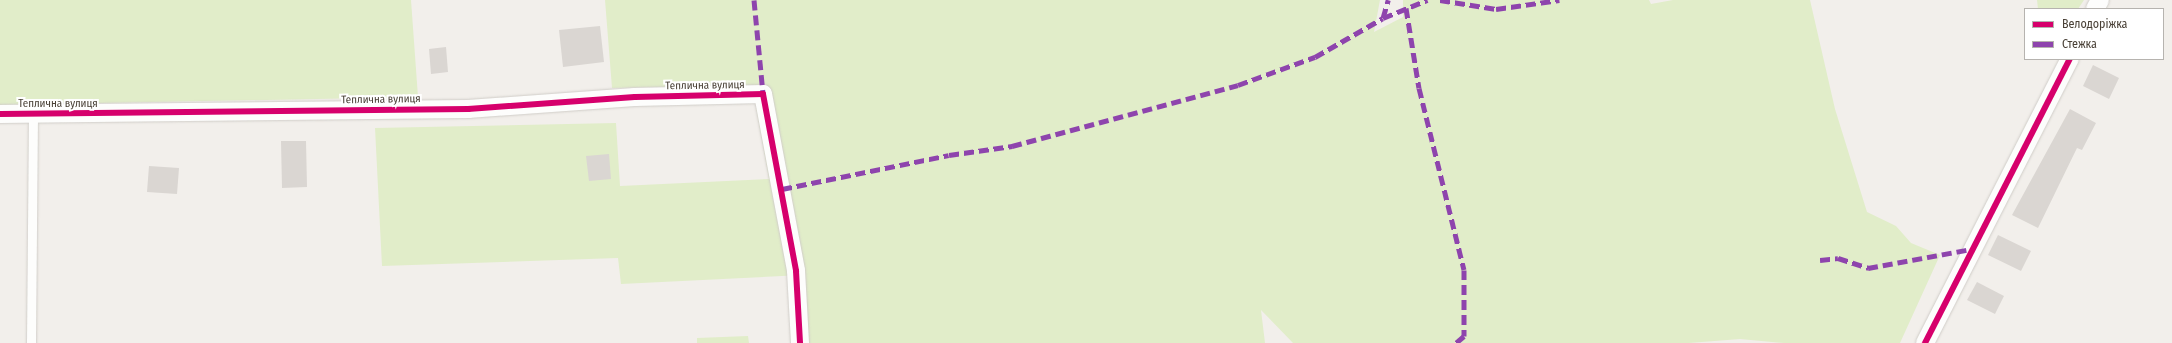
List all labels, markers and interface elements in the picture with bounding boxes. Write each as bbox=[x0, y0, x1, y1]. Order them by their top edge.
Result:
legend bbox=[2024, 8, 2164, 60]
text: Велодоріжка bbox=[2062, 17, 2128, 31]
text: Стежка bbox=[2062, 37, 2097, 51]
street label: Теплична вулиця bbox=[665, 79, 745, 93]
street label: Теплична вулиця bbox=[341, 93, 421, 107]
street label: Теплична вулиця bbox=[18, 97, 98, 111]

